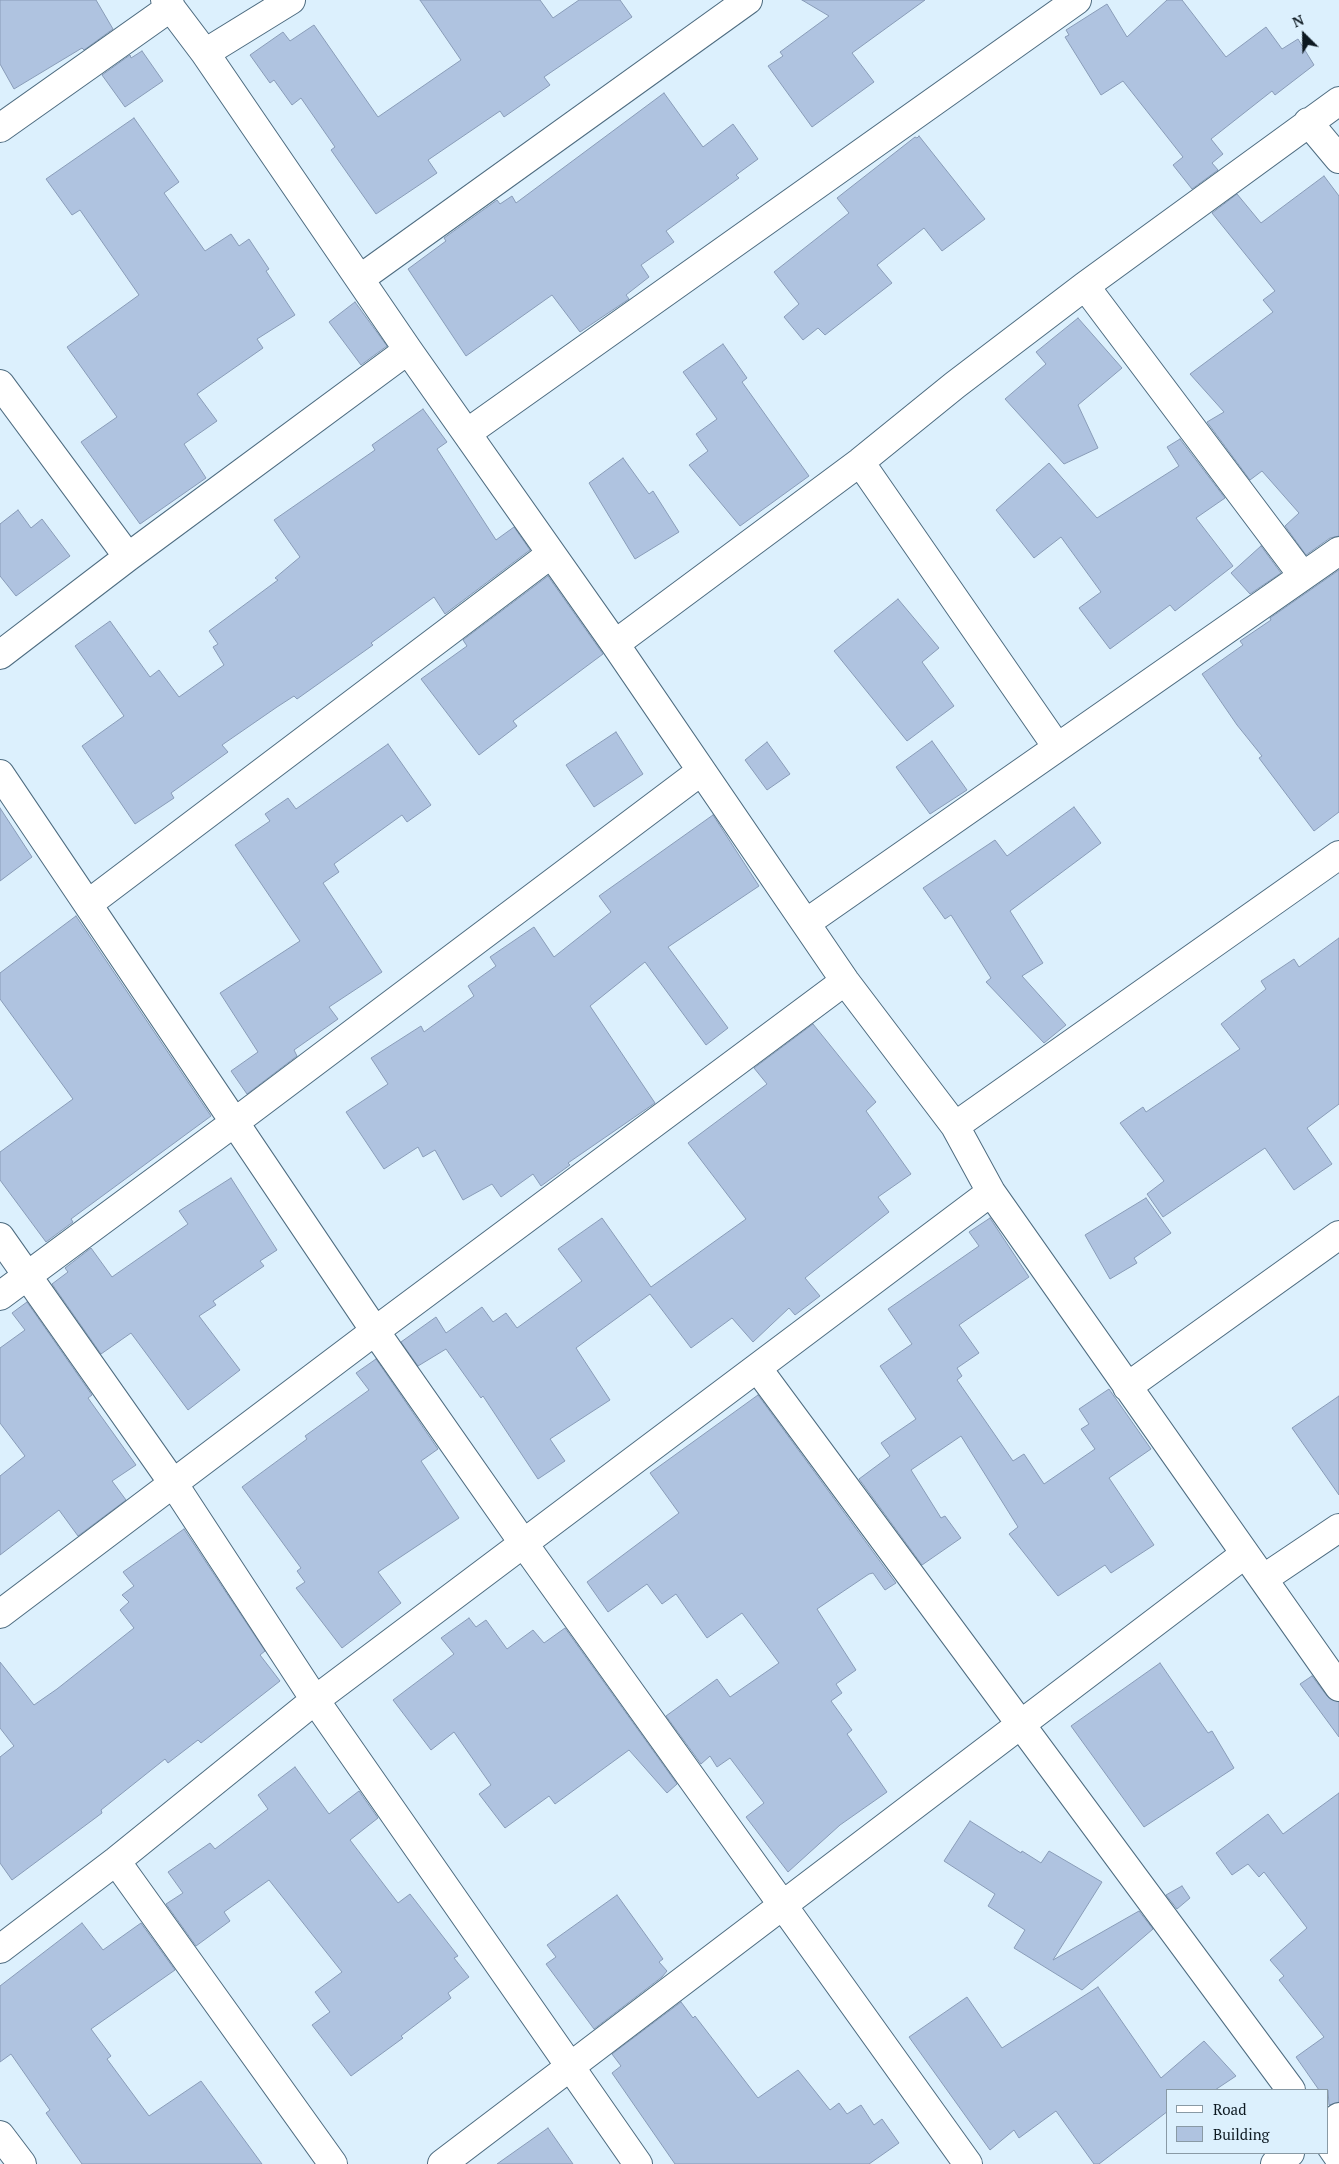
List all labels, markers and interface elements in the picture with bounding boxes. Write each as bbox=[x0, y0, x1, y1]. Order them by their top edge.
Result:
north arrow bbox=[1279, 10, 1329, 60]
text: N bbox=[1289, 10, 1307, 32]
legend bbox=[1166, 2089, 1329, 2154]
text: Road bbox=[1213, 2099, 1246, 2119]
text: Building bbox=[1213, 2124, 1270, 2144]

